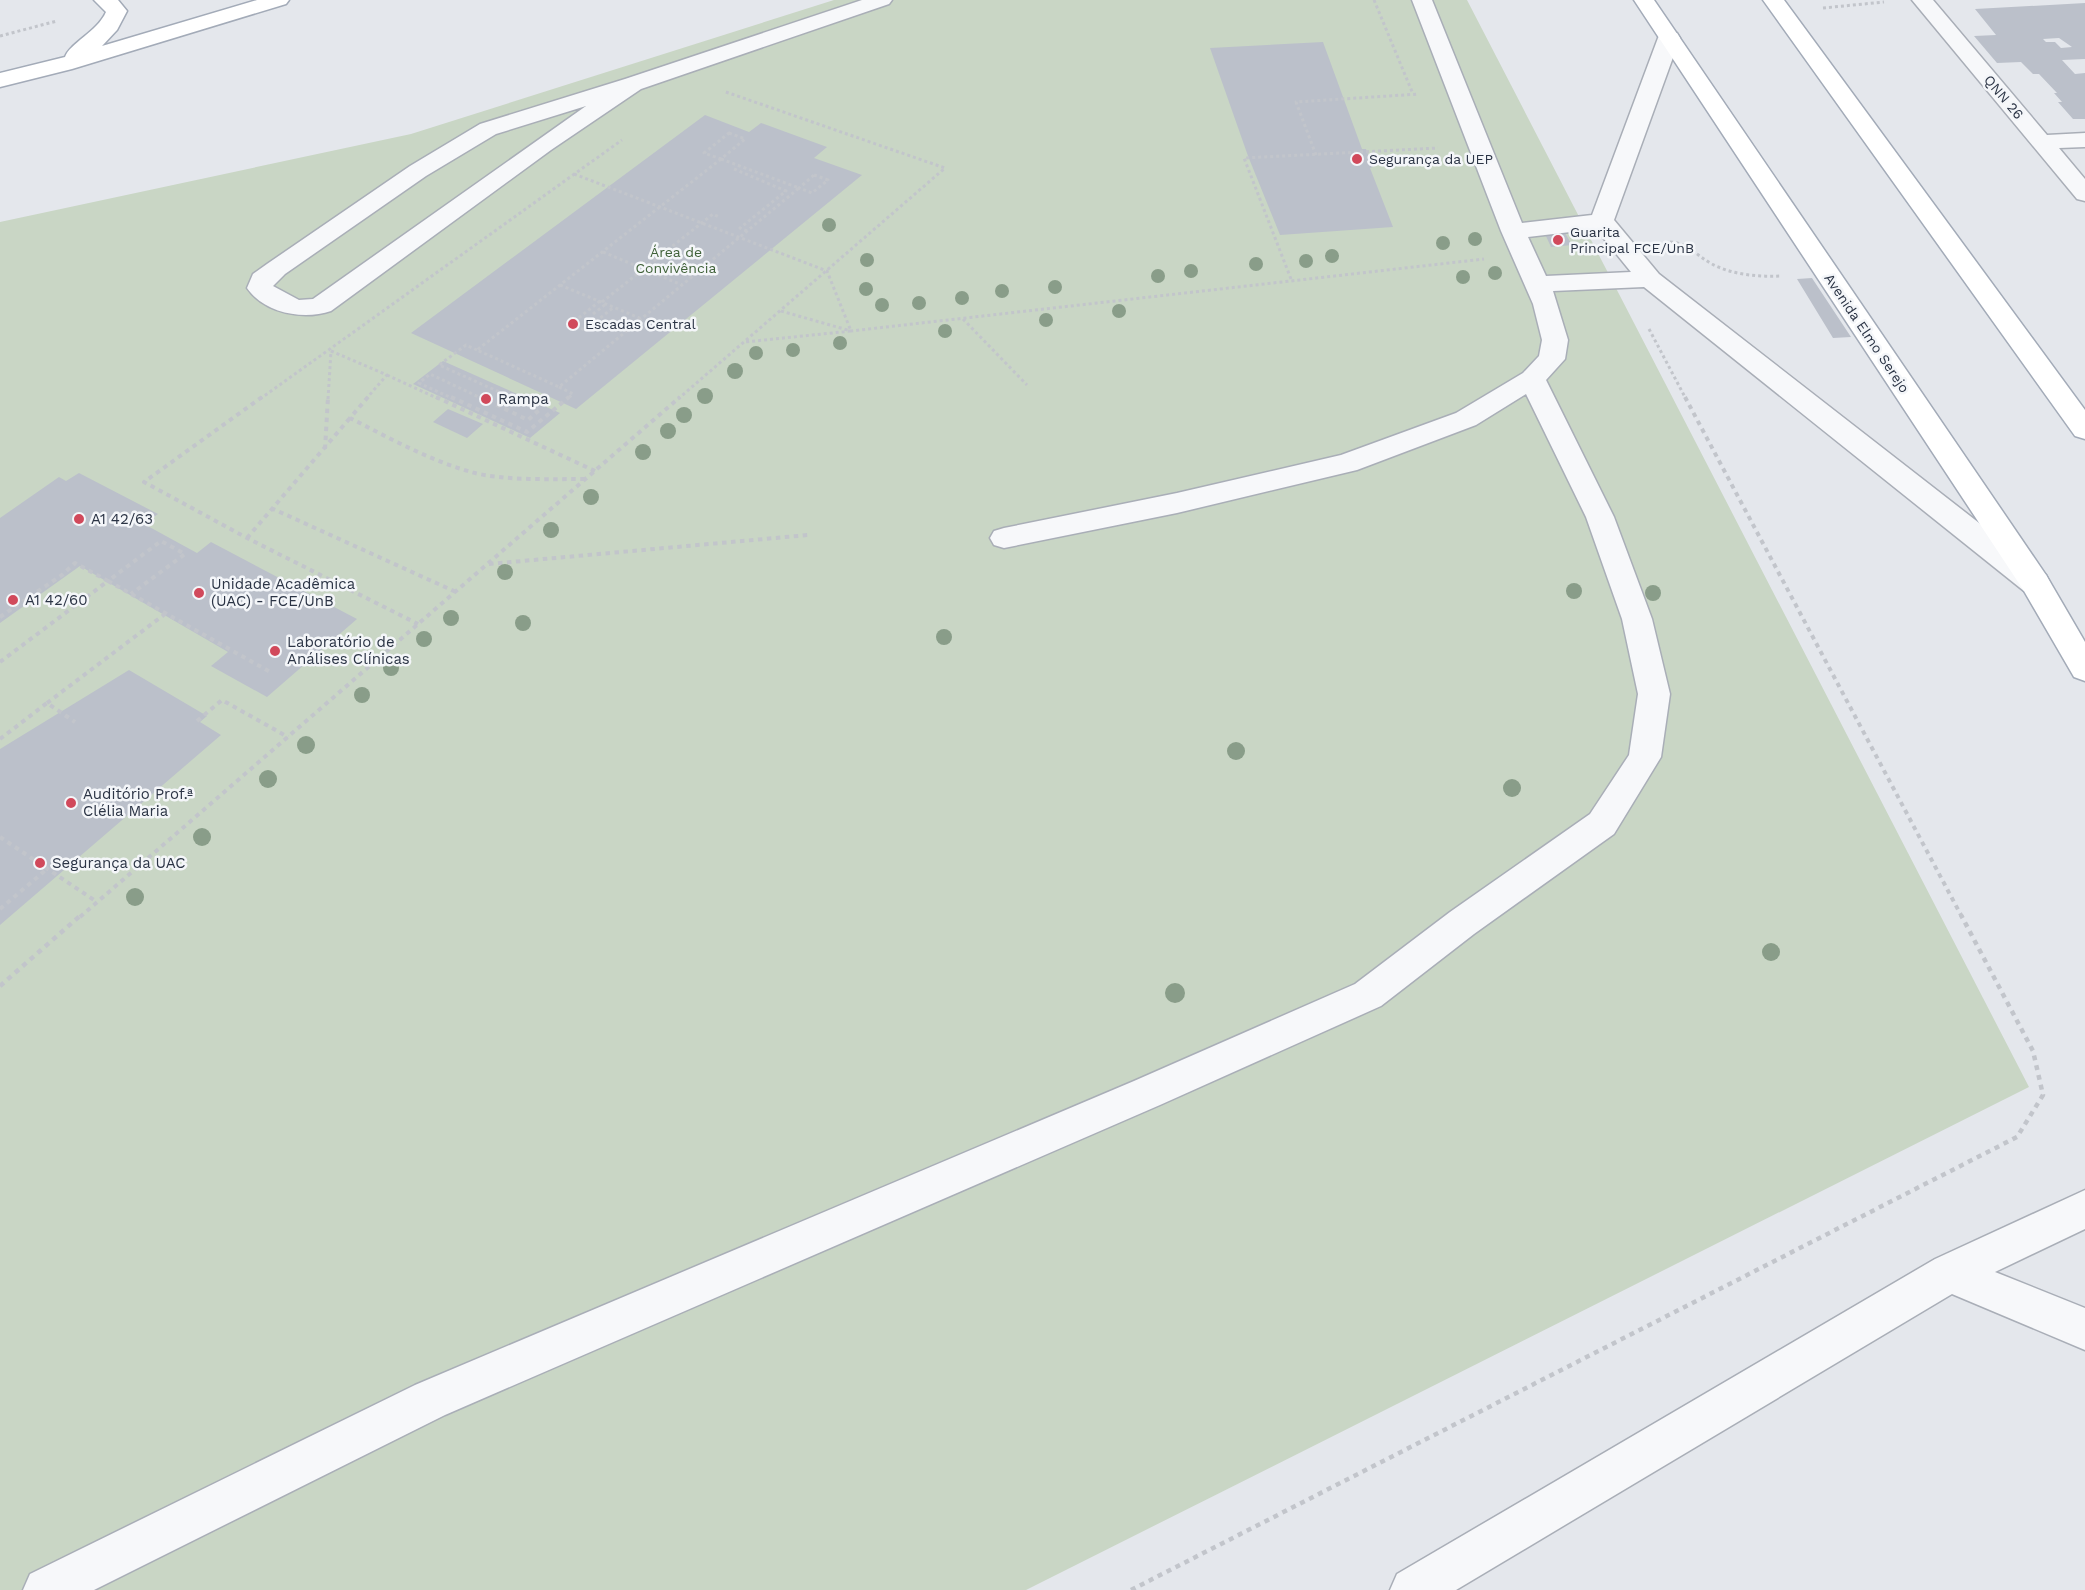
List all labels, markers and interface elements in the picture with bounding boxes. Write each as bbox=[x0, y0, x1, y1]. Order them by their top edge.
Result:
street label: QNN 26 bbox=[1981, 72, 2027, 122]
place label: Segurança da UEP bbox=[1369, 151, 1493, 167]
marker: Segurança da UEP bbox=[1350, 152, 1364, 166]
place label: Guarita Principal FCE/UnB bbox=[1570, 224, 1694, 256]
marker: Guarita Principal FCE/UnB bbox=[1551, 233, 1565, 247]
park label: Área de Convivência bbox=[635, 244, 717, 276]
street label: Avenida Elmo Serejo bbox=[1821, 270, 1913, 396]
place label: Escadas Central bbox=[585, 316, 696, 332]
marker: Escadas Central bbox=[566, 317, 580, 331]
place label: Rampa bbox=[498, 390, 549, 408]
marker: Rampa bbox=[479, 392, 493, 406]
place label: A1 42/63 bbox=[91, 510, 153, 528]
marker: A1 42/63 bbox=[72, 512, 86, 526]
place label: Unidade Acadêmica (UAC) - FCE/UnB bbox=[211, 575, 356, 610]
marker: Unidade Acadêmica (UAC) - FCE/UnB bbox=[192, 586, 206, 600]
place label: A1 42/60 bbox=[25, 591, 88, 609]
marker: A1 42/60 bbox=[6, 593, 20, 607]
place label: Laboratório de Análises Clínicas bbox=[287, 633, 410, 668]
marker: Laboratório de Análises Clínicas bbox=[268, 644, 282, 658]
place label: Auditório Prof.ª Clélia Maria bbox=[83, 785, 193, 820]
marker: Auditório Prof.ª Clélia Maria bbox=[64, 796, 78, 810]
place label: Segurança da UAC bbox=[52, 854, 186, 872]
marker: Segurança da UAC bbox=[33, 856, 47, 870]

